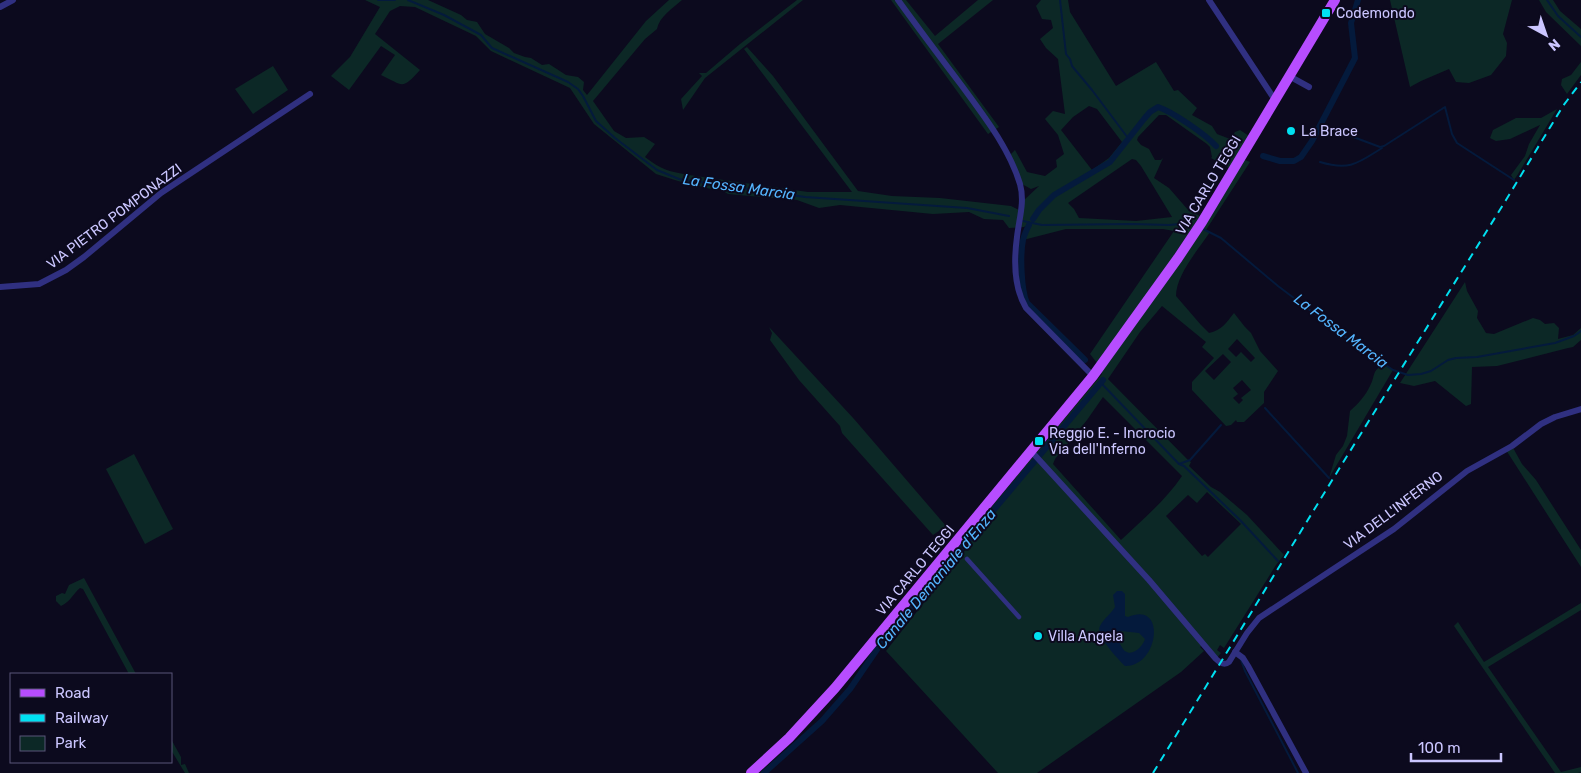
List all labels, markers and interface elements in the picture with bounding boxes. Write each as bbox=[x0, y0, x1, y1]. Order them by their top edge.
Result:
place label: Codemondo bbox=[1336, 5, 1415, 22]
marker: Codemondo bbox=[1320, 7, 1332, 19]
north arrow bbox=[1521, 10, 1571, 60]
text: N bbox=[1545, 35, 1563, 54]
place label: La Brace bbox=[1301, 123, 1358, 140]
marker: La Brace bbox=[1285, 125, 1297, 137]
street label: VIA CARLO TEGGI bbox=[1172, 132, 1245, 238]
street label: VIA PIETRO POMPONAZZI bbox=[43, 160, 185, 273]
water label: La Fossa Marcia bbox=[682, 170, 796, 204]
water label: La Fossa Marcia bbox=[1290, 290, 1392, 372]
place label: Reggio E. - Incrocio Via dell'Inferno bbox=[1049, 425, 1176, 458]
marker: Reggio E. - Incrocio Via dell'Inferno bbox=[1033, 435, 1045, 447]
street label: VIA DELL'INFERNO bbox=[1340, 468, 1446, 553]
water label: Canale Demaniale d'Enza bbox=[872, 505, 1000, 653]
street label: VIA CARLO TEGGI bbox=[873, 522, 958, 619]
place label: Villa Angela bbox=[1048, 628, 1123, 645]
marker: Villa Angela bbox=[1032, 630, 1044, 642]
legend bbox=[10, 673, 172, 763]
text: Road bbox=[55, 684, 91, 702]
text: Railway bbox=[55, 709, 109, 727]
scale bar bbox=[1411, 730, 1501, 762]
text: Park bbox=[55, 734, 86, 752]
text: 100 m bbox=[1418, 739, 1460, 757]

